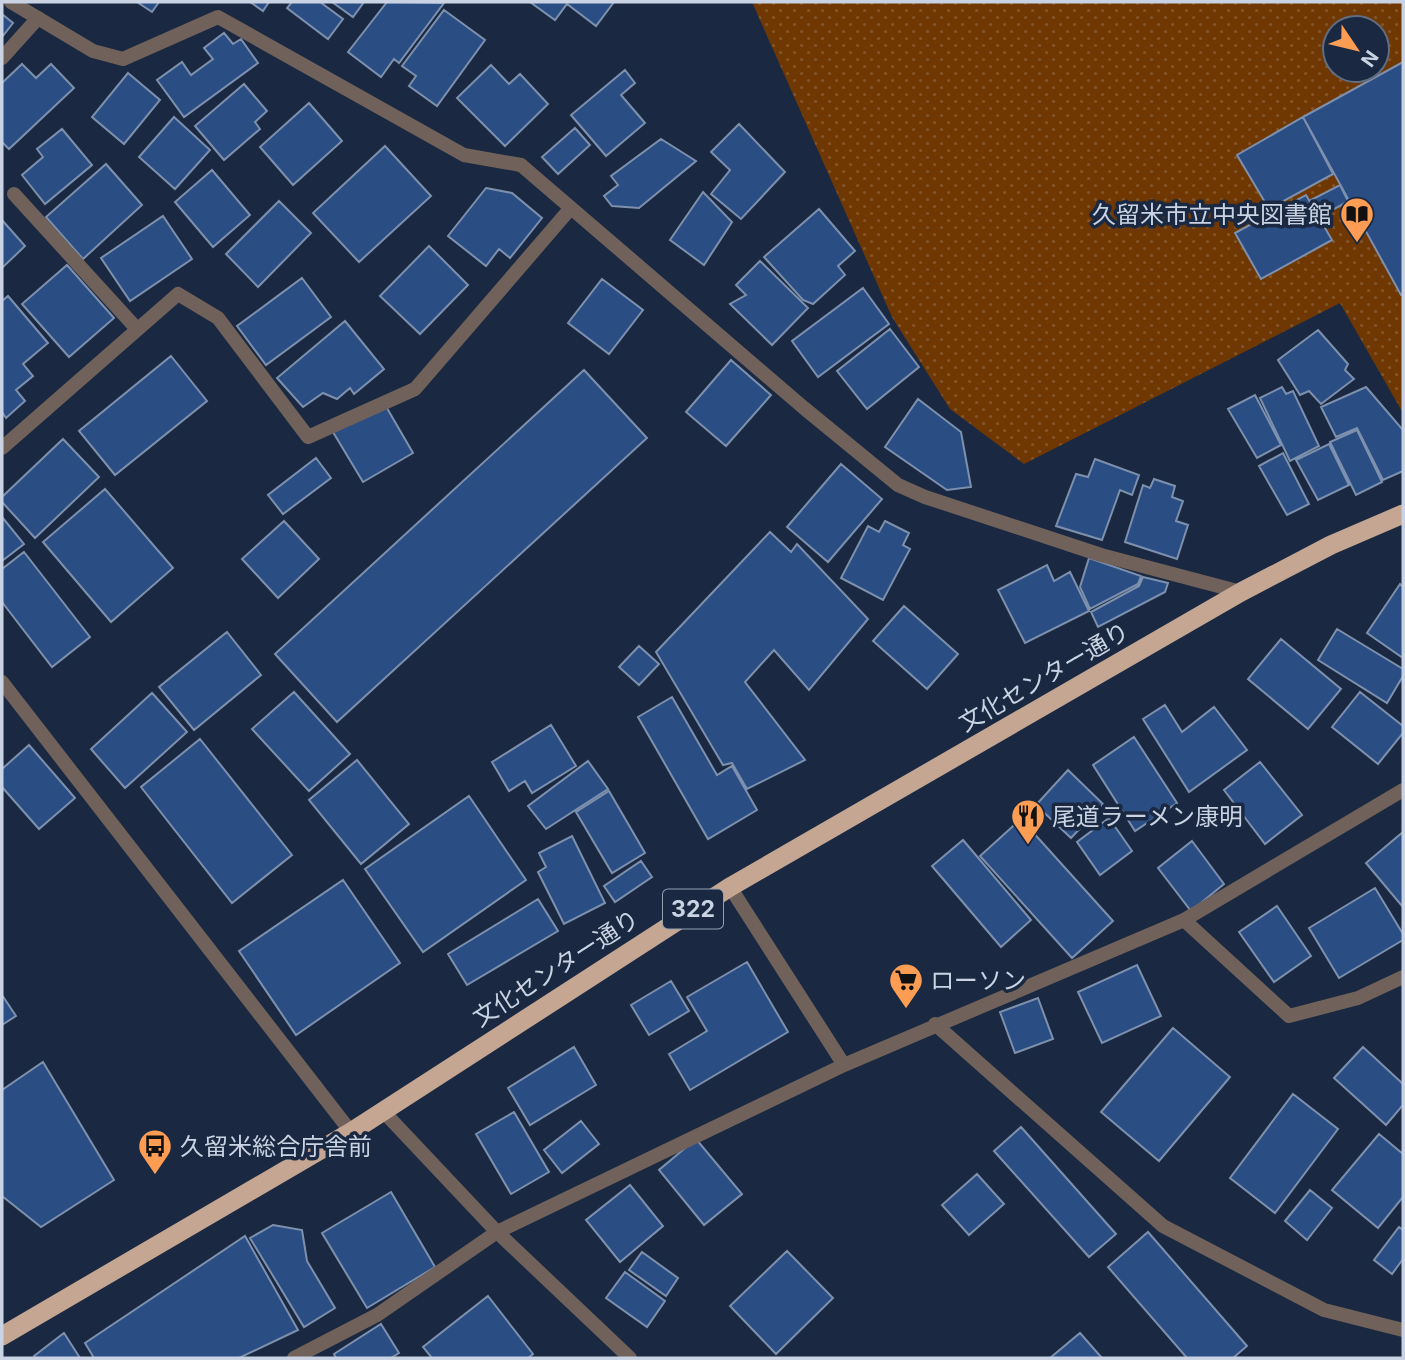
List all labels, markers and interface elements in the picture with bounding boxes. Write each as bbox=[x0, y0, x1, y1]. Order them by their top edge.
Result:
north arrow bbox=[1321, 14, 1391, 84]
text: N bbox=[1356, 46, 1383, 71]
library icon: 久留米市立中央図書館 bbox=[1338, 195, 1376, 244]
place label: 久留米市立中央図書館 bbox=[1092, 200, 1332, 229]
street label: 文化センター通り bbox=[954, 616, 1134, 738]
restaurant icon: 尾道ラーメン康明 bbox=[1009, 797, 1047, 846]
place label: 尾道ラーメン康明 bbox=[1052, 802, 1243, 831]
road number: 322 bbox=[663, 890, 723, 928]
street label: 文化センター通り bbox=[468, 904, 644, 1032]
supermarket icon: ローソン bbox=[887, 961, 925, 1010]
place label: ローソン bbox=[930, 966, 1026, 995]
bus stop icon: 久留米総合庁舎前 bbox=[136, 1127, 174, 1176]
place label: 久留米総合庁舎前 bbox=[180, 1132, 372, 1161]

